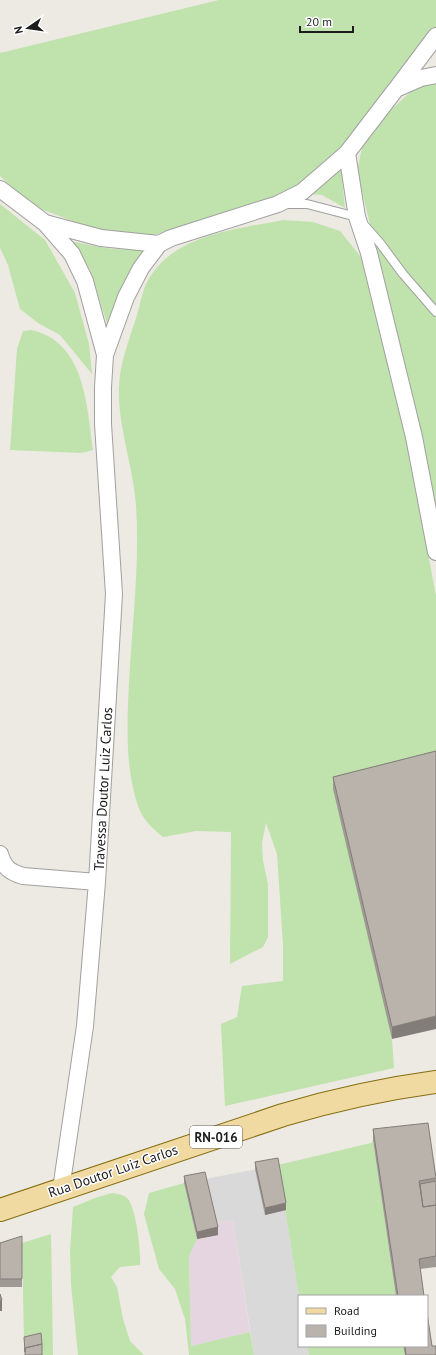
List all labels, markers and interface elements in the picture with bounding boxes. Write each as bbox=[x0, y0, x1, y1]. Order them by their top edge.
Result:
north arrow bbox=[8, 8, 48, 48]
scale bar bbox=[300, 8, 353, 34]
text: 20 m bbox=[306, 14, 332, 29]
text: N bbox=[11, 25, 26, 35]
street label: Travessa Doutor Luiz Carlos bbox=[90, 707, 116, 871]
road number: RN-016 bbox=[190, 1126, 242, 1148]
street label: Rua Doutor Luiz Carlos bbox=[46, 1140, 180, 1202]
legend bbox=[298, 1295, 428, 1347]
text: Road bbox=[334, 1303, 359, 1318]
text: Building bbox=[334, 1323, 377, 1338]

